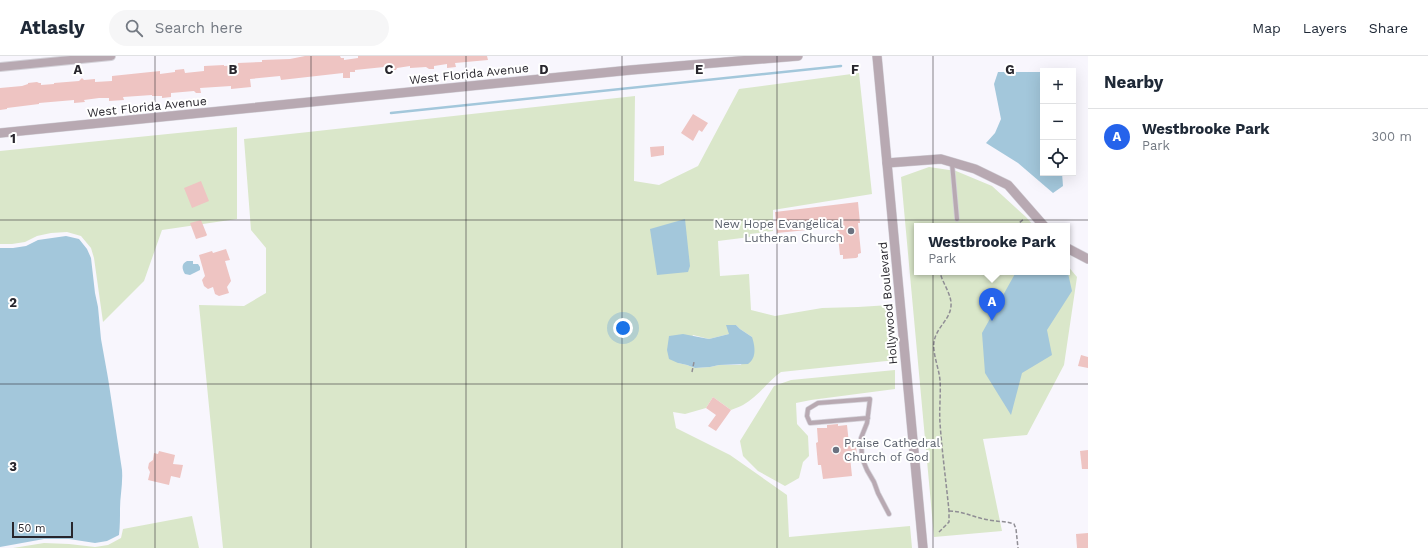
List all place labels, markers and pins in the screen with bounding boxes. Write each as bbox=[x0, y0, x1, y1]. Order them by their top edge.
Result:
place label: New Hope Evangelical Lutheran Church bbox=[714, 217, 843, 245]
marker: New Hope Evangelical Lutheran Church bbox=[846, 226, 856, 236]
pin: A bbox=[979, 288, 1005, 321]
place label: Praise Cathedral Church of God bbox=[844, 436, 941, 464]
marker: Praise Cathedral Church of God bbox=[831, 445, 841, 455]

